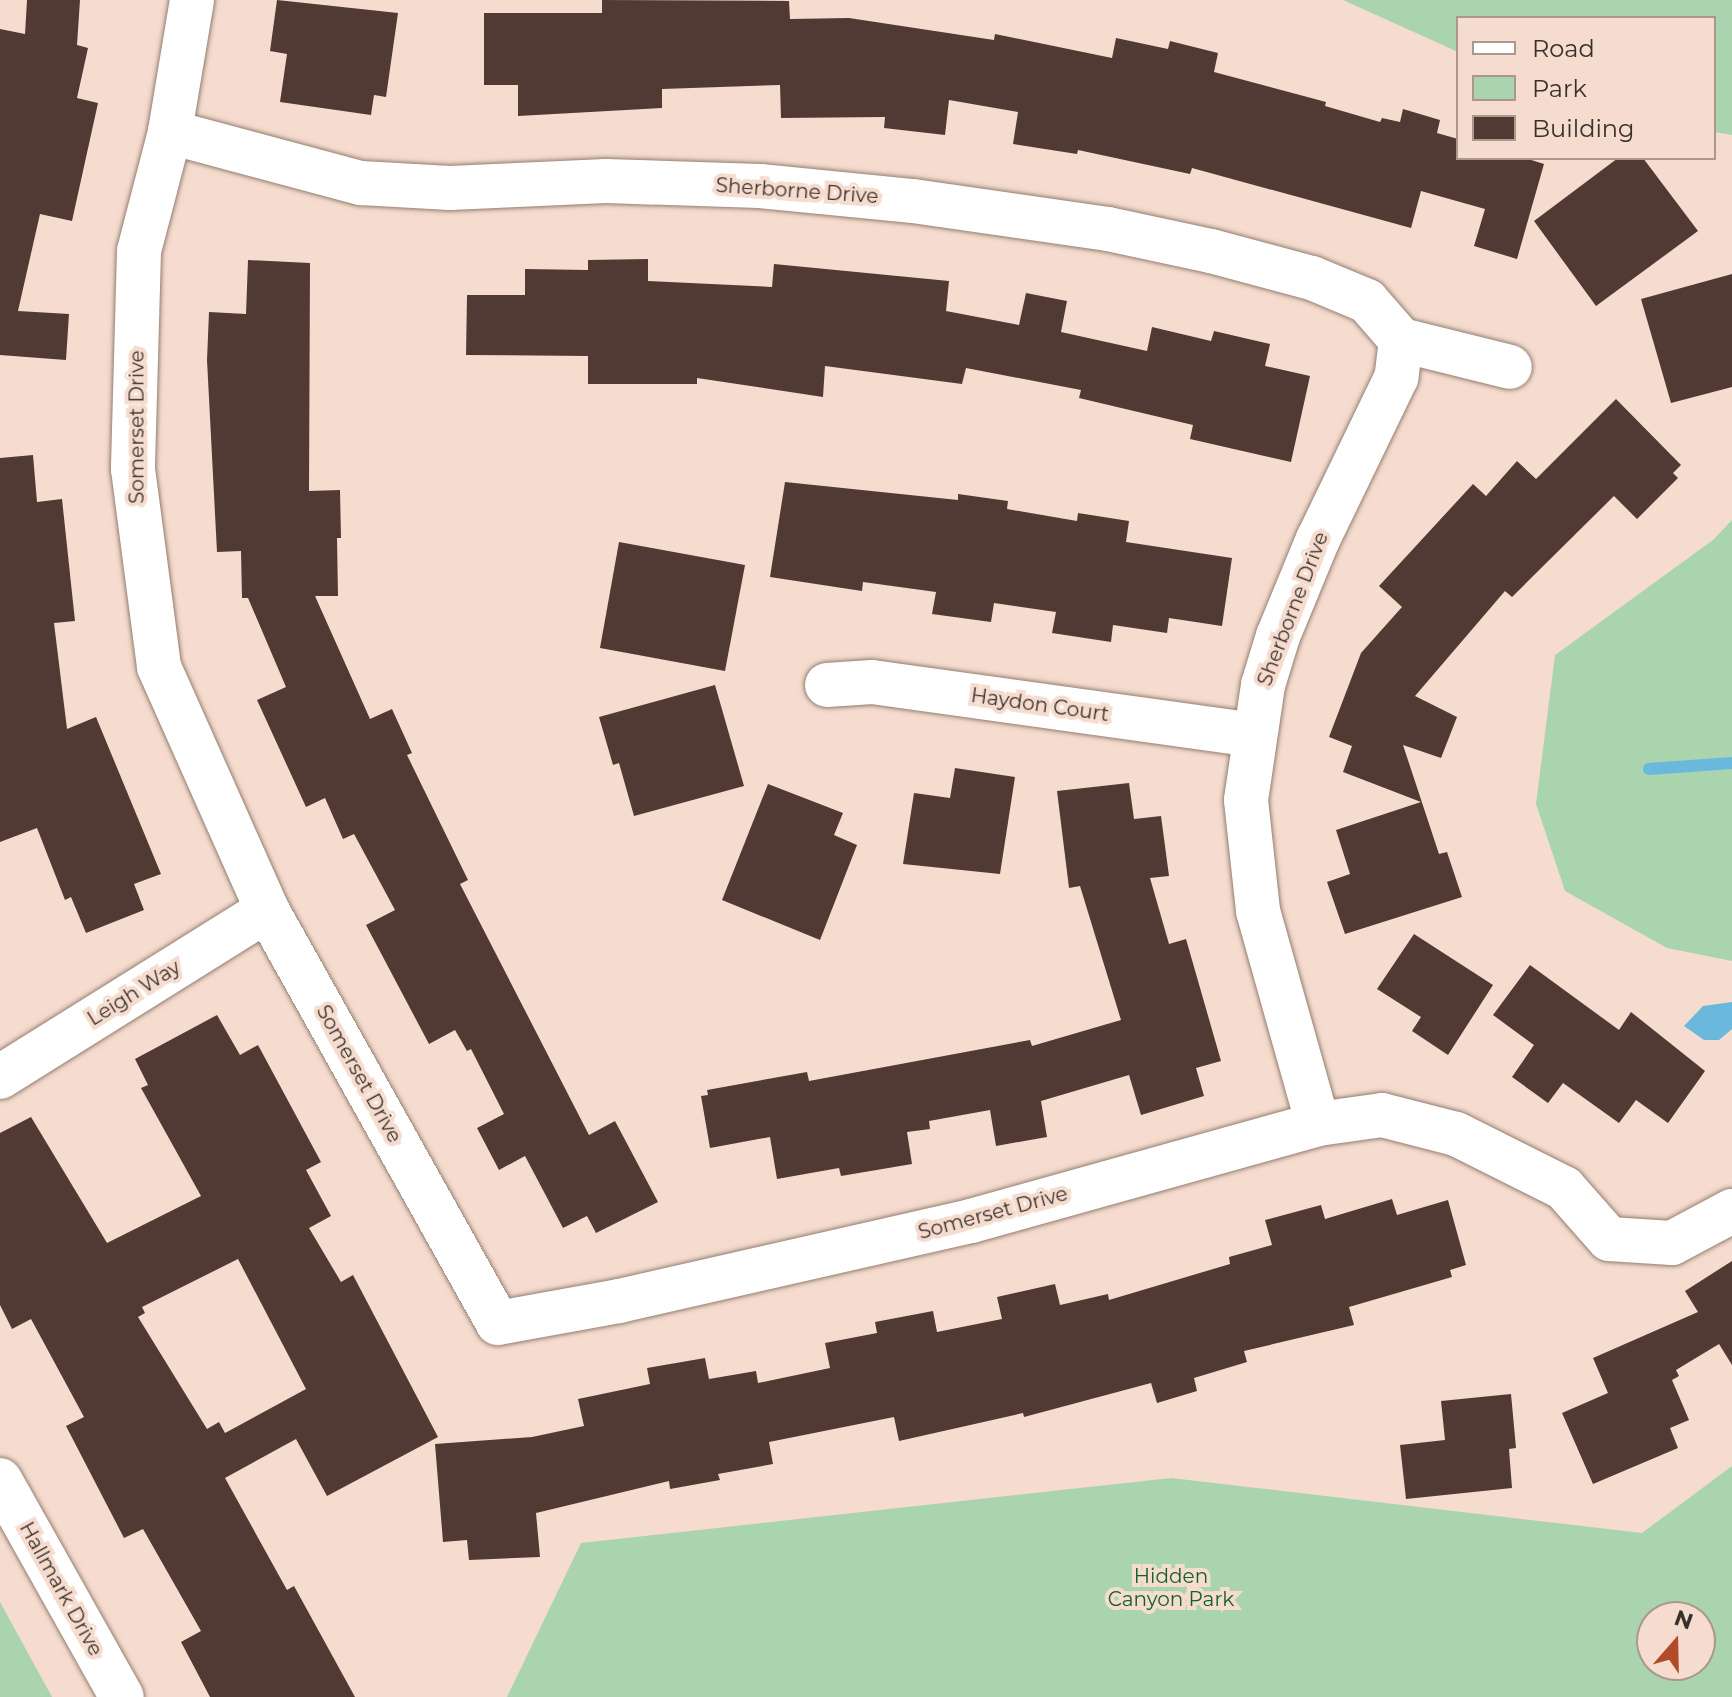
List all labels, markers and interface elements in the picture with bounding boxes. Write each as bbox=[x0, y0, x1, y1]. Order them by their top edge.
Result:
legend bbox=[1456, 16, 1716, 160]
text: Road bbox=[1532, 34, 1595, 63]
text: Park bbox=[1532, 74, 1587, 103]
text: Building bbox=[1532, 114, 1635, 143]
street label: Sherborne Drive bbox=[715, 173, 879, 209]
street label: Somerset Drive bbox=[125, 350, 149, 504]
street label: Sherborne Drive bbox=[1253, 529, 1333, 689]
street label: Haydon Court bbox=[969, 683, 1111, 727]
street label: Leigh Way bbox=[83, 955, 185, 1031]
street label: Somerset Drive bbox=[311, 1001, 407, 1147]
street label: Somerset Drive bbox=[916, 1182, 1070, 1244]
street label: Hallmark Drive bbox=[14, 1518, 108, 1660]
park label: Hidden Canyon Park bbox=[1108, 1564, 1234, 1611]
north arrow bbox=[1636, 1601, 1716, 1681]
text: N bbox=[1671, 1604, 1697, 1636]

